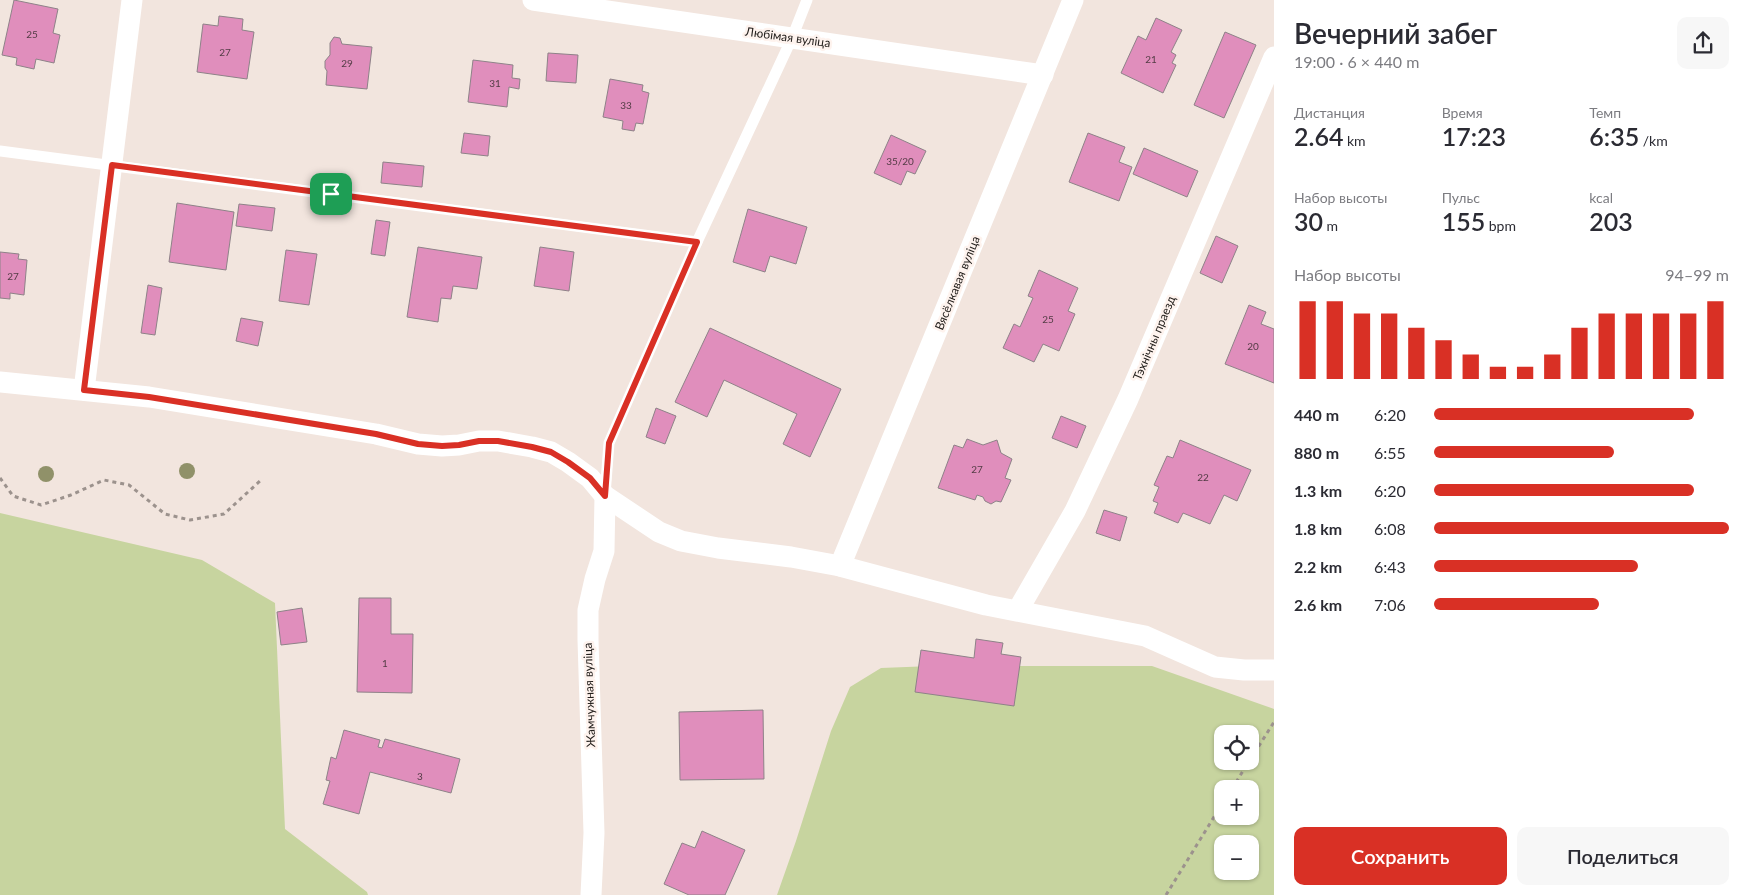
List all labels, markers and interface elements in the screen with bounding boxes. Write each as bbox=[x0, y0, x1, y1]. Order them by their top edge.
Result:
text: Вечерний забег bbox=[1294, 16, 1497, 50]
button: share bbox=[1677, 17, 1729, 69]
street label: Любімая вуліца bbox=[743, 23, 832, 50]
house number: 25 bbox=[26, 28, 38, 40]
house number: 27 bbox=[219, 46, 231, 58]
text: 19:00 · 6 × 440 m bbox=[1294, 52, 1419, 71]
house number: 21 bbox=[1145, 53, 1157, 65]
house number: 29 bbox=[341, 57, 353, 69]
house number: 31 bbox=[489, 77, 501, 89]
house number: 33 bbox=[620, 99, 632, 111]
text: Дистанция bbox=[1294, 104, 1365, 121]
text: Время bbox=[1442, 104, 1483, 121]
text: Темп bbox=[1589, 104, 1621, 121]
text: 2.64 bbox=[1294, 121, 1343, 151]
text: 17:23 bbox=[1442, 121, 1506, 151]
text: 6:35 bbox=[1589, 121, 1639, 151]
text: km bbox=[1343, 132, 1366, 149]
text: /km bbox=[1639, 132, 1668, 149]
house number: 35/20 bbox=[886, 155, 914, 167]
pin bbox=[310, 173, 352, 215]
icon: arrive bbox=[317, 180, 345, 208]
text: Набор высоты bbox=[1294, 189, 1387, 206]
text: Пульс bbox=[1442, 189, 1480, 206]
text: kcal bbox=[1589, 189, 1613, 206]
text: 30 bbox=[1294, 206, 1323, 236]
text: 155 bbox=[1442, 206, 1485, 236]
text: 203 bbox=[1589, 206, 1633, 236]
text: m bbox=[1323, 217, 1338, 234]
text: bpm bbox=[1485, 217, 1516, 234]
street label: Вясёлкавая вуліца bbox=[931, 234, 983, 332]
text: Набор высоты bbox=[1294, 265, 1401, 284]
text: 94–99 m bbox=[1665, 265, 1729, 284]
house number: 27 bbox=[7, 270, 19, 282]
street label: Тэхнічны праезд bbox=[1129, 293, 1179, 382]
house number: 25 bbox=[1042, 313, 1054, 325]
house number: 20 bbox=[1247, 340, 1259, 352]
text: 440 m bbox=[1294, 405, 1339, 424]
text: 6:20 bbox=[1374, 405, 1406, 424]
text: 880 m bbox=[1294, 443, 1339, 462]
text: 6:55 bbox=[1374, 443, 1406, 462]
house number: 27 bbox=[971, 463, 983, 475]
house number: 22 bbox=[1197, 471, 1209, 483]
text: 1.3 km bbox=[1294, 481, 1342, 500]
text: 6:20 bbox=[1374, 481, 1406, 500]
text: 1.8 km bbox=[1294, 519, 1342, 538]
text: 6:08 bbox=[1374, 519, 1406, 538]
text: 2.2 km bbox=[1294, 557, 1342, 576]
text: 6:43 bbox=[1374, 557, 1406, 576]
text: 2.6 km bbox=[1294, 595, 1342, 614]
text: 7:06 bbox=[1374, 595, 1406, 614]
street label: Жамчужная вуліца bbox=[580, 642, 598, 748]
house number: 1 bbox=[382, 657, 388, 669]
map controls bbox=[1214, 725, 1259, 880]
button: locate bbox=[1214, 725, 1259, 770]
house number: 3 bbox=[417, 770, 423, 782]
button: + bbox=[1214, 780, 1259, 825]
button: Сохранить bbox=[1294, 827, 1507, 885]
button: Поделиться bbox=[1517, 827, 1729, 885]
button: − bbox=[1214, 835, 1259, 880]

